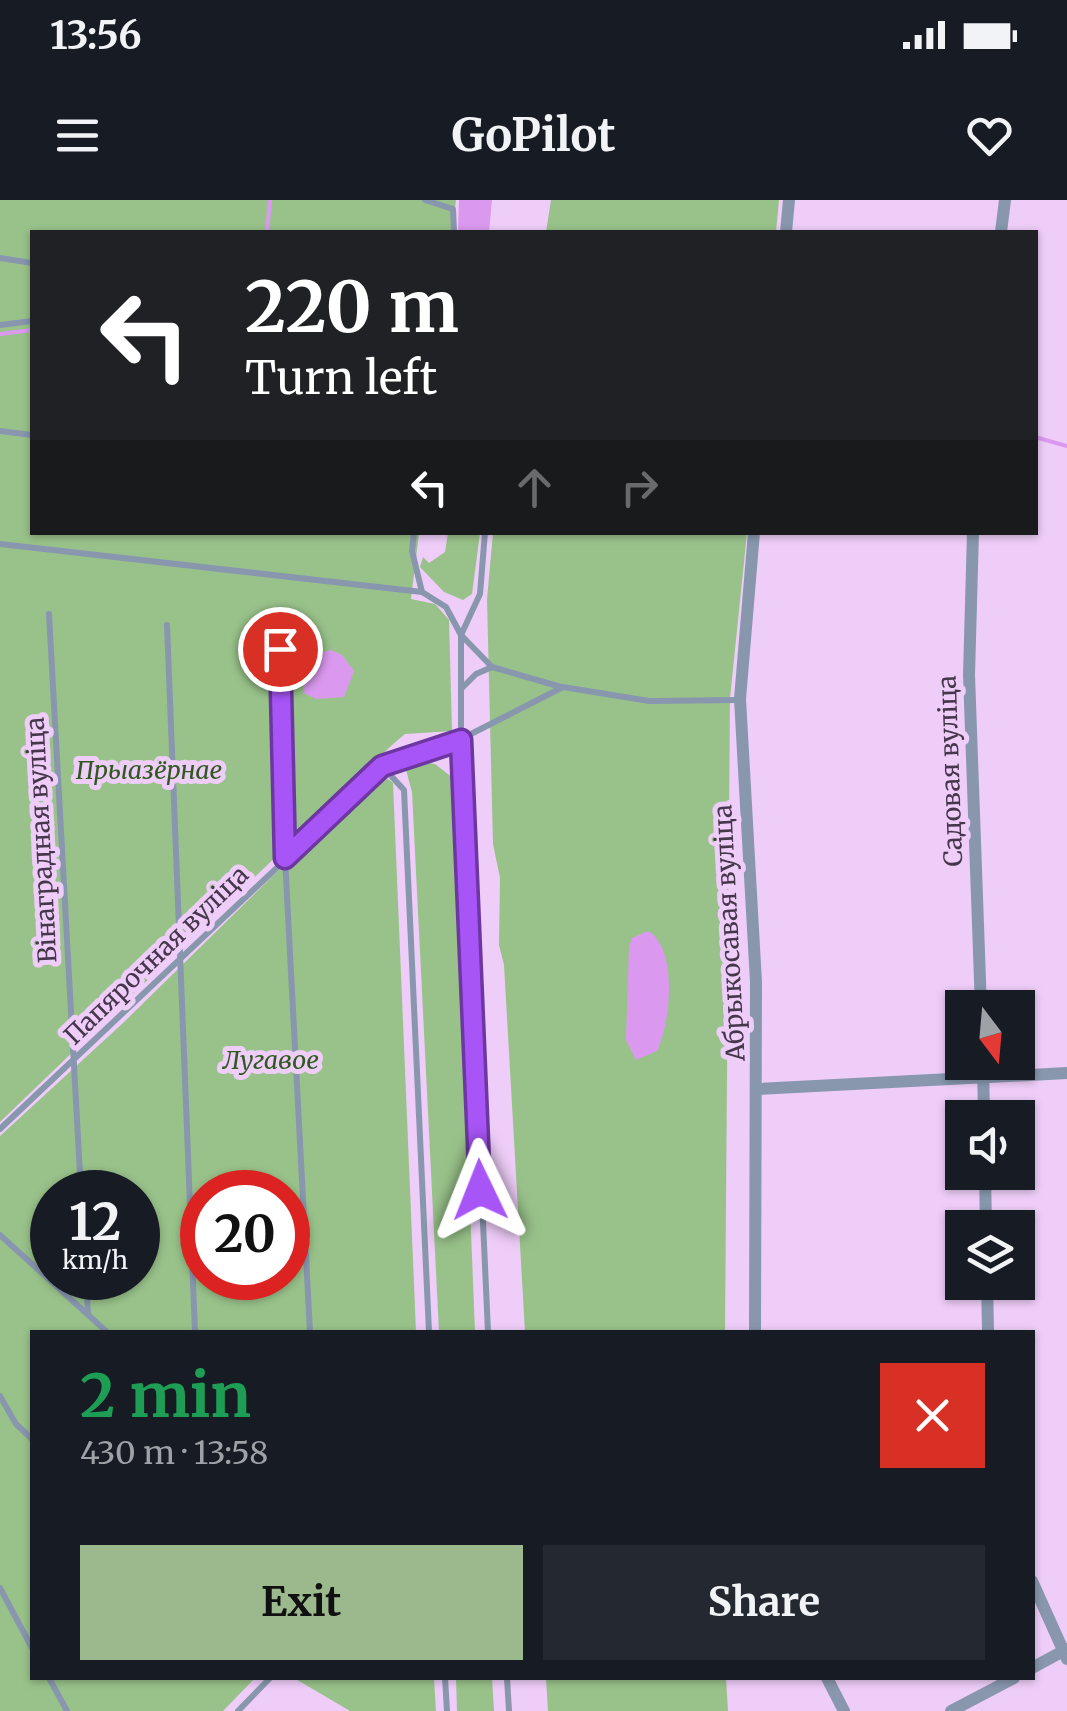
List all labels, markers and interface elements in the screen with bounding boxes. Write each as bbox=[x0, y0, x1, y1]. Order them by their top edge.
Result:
text: 13:56 bbox=[50, 12, 142, 59]
text: GoPilot bbox=[451, 107, 616, 163]
icon: menu bbox=[50, 108, 105, 163]
icon: heart bbox=[962, 108, 1017, 163]
text: 220 m bbox=[245, 263, 459, 351]
icon: left bbox=[80, 270, 210, 400]
text: Turn left bbox=[245, 350, 437, 406]
icon: left bbox=[402, 460, 457, 515]
icon: ahead bbox=[507, 460, 562, 515]
icon: right bbox=[612, 460, 667, 515]
pin bbox=[238, 607, 323, 692]
icon: arrive bbox=[253, 622, 308, 677]
street label: Садовая вуліца bbox=[931, 675, 969, 867]
street label: Вінаградная вуліца bbox=[19, 716, 63, 964]
park label: Прыазёрнае bbox=[76, 754, 222, 786]
street label: Абрыкосавая вуліца bbox=[706, 804, 752, 1063]
street label: Папярочная вуліца bbox=[57, 859, 255, 1051]
north arrow bbox=[945, 990, 1035, 1080]
map controls bbox=[945, 990, 1035, 1300]
park label: Лугавое bbox=[222, 1044, 319, 1076]
button: sound bbox=[945, 1100, 1035, 1190]
position arrow bbox=[428, 1138, 532, 1242]
speed limit sign: 20 bbox=[180, 1170, 310, 1300]
text: 12 bbox=[69, 1191, 121, 1254]
button: layers bbox=[945, 1210, 1035, 1300]
text: km/h bbox=[62, 1244, 128, 1276]
text: 2 min bbox=[80, 1358, 251, 1433]
button: close bbox=[880, 1363, 985, 1468]
text: 430 m · 13:58 bbox=[80, 1433, 268, 1473]
button: Exit bbox=[80, 1545, 523, 1660]
button: Share bbox=[543, 1545, 985, 1660]

